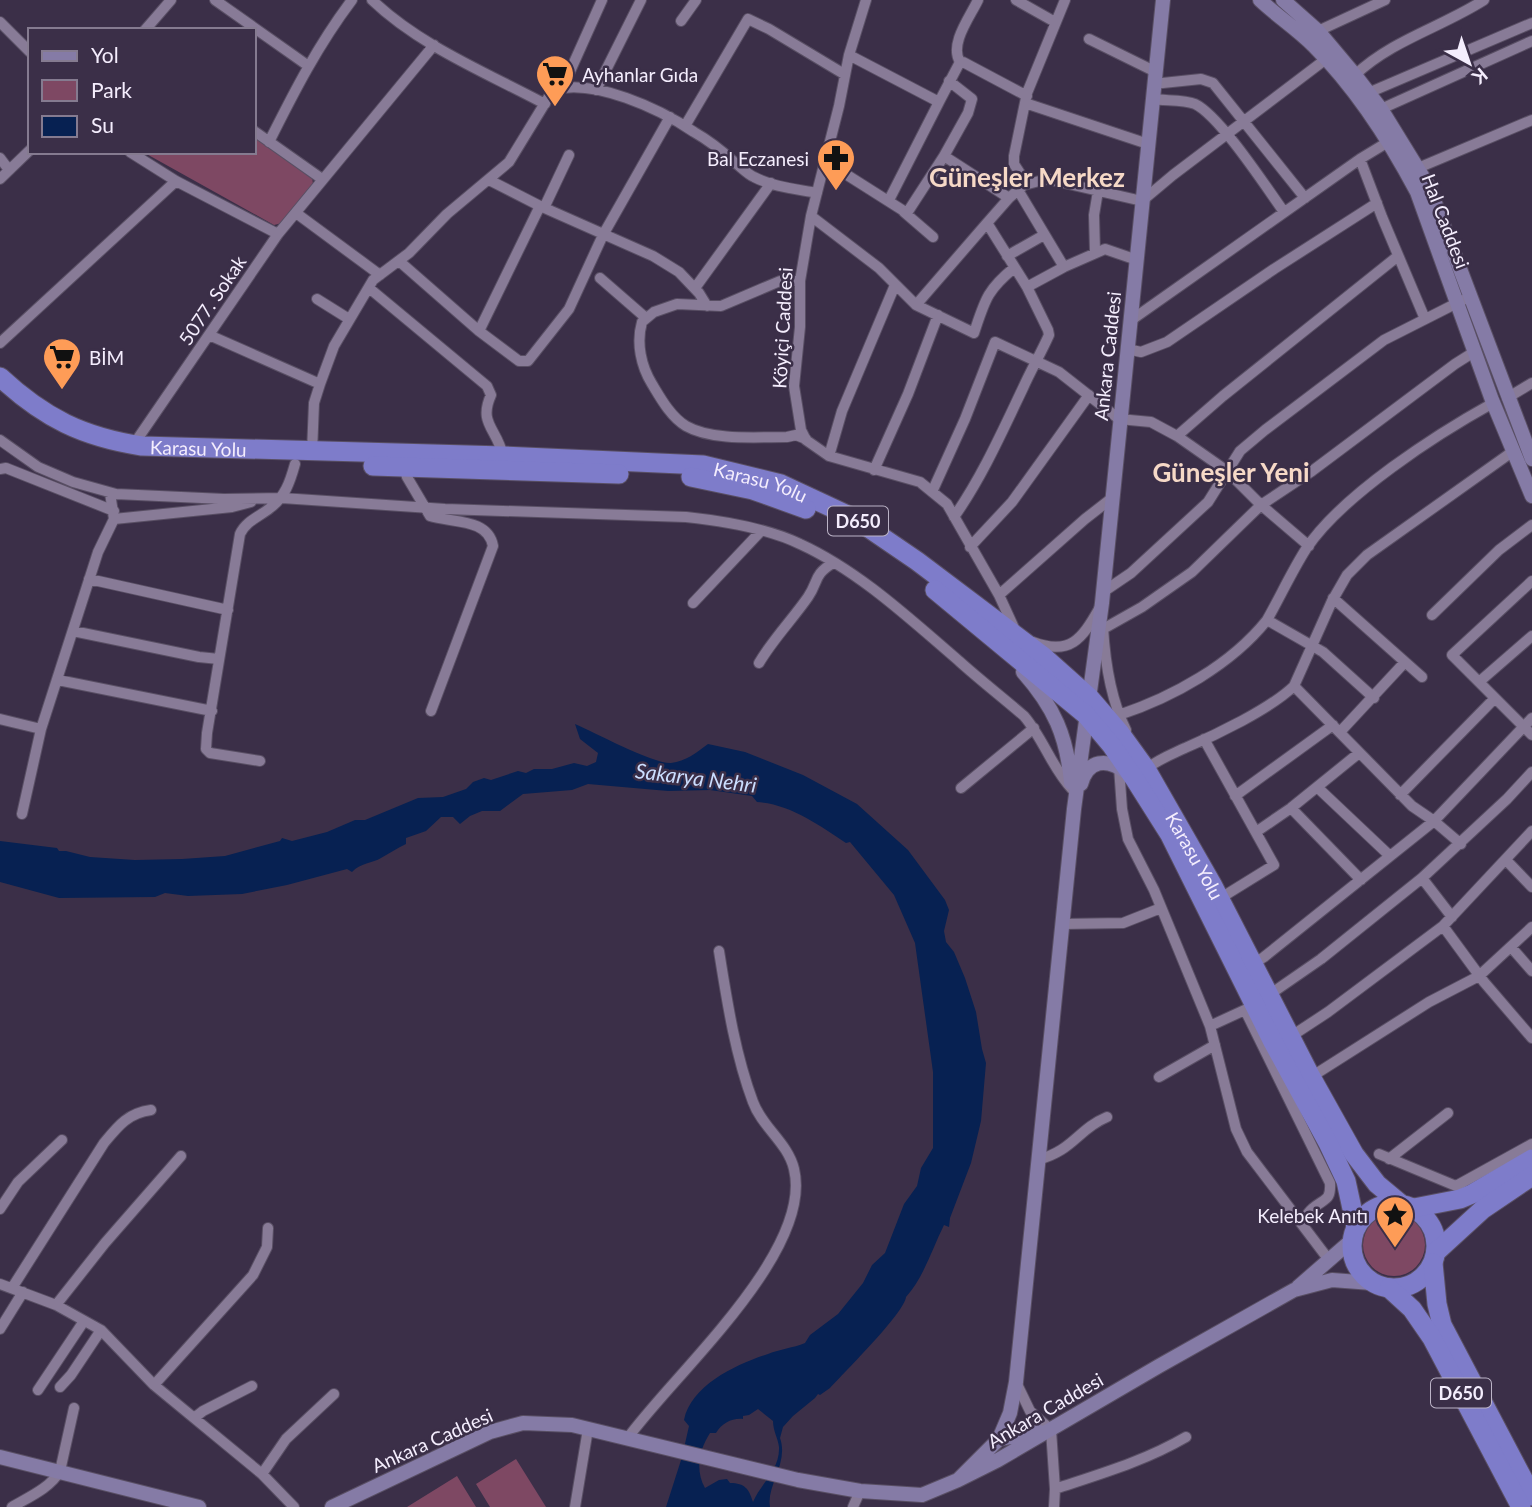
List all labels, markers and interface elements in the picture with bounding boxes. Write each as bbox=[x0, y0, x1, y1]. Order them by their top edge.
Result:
legend bbox=[28, 28, 256, 154]
north arrow bbox=[1434, 28, 1504, 98]
text: Yol bbox=[91, 42, 119, 67]
supermarket icon: Ayhanlar Gıda bbox=[534, 53, 576, 108]
place label: Ayhanlar Gıda bbox=[582, 63, 698, 86]
text: K bbox=[1467, 63, 1493, 90]
text: Park bbox=[91, 77, 132, 102]
text: Su bbox=[91, 112, 114, 137]
pharmacy icon: Bal Eczanesi bbox=[815, 137, 857, 192]
place label: Bal Eczanesi bbox=[707, 147, 809, 170]
district label: Güneşler Merkez bbox=[929, 161, 1125, 193]
street label: Hal Caddesi bbox=[1417, 171, 1475, 271]
street label: 5077. Sokak bbox=[174, 251, 251, 349]
street label: Köyiçi Caddesi bbox=[767, 267, 797, 389]
street label: Ankara Caddesi bbox=[1089, 290, 1125, 422]
supermarket icon: BİM bbox=[41, 336, 83, 391]
place label: BİM bbox=[89, 346, 124, 369]
street label: Karasu Yolu bbox=[150, 435, 247, 460]
district label: Güneşler Yeni bbox=[1152, 456, 1310, 488]
street label: Karasu Yolu bbox=[712, 457, 811, 506]
road number: D650 bbox=[828, 506, 888, 536]
water label: Sakarya Nehri bbox=[634, 757, 758, 797]
street label: Karasu Yolu bbox=[1161, 808, 1229, 903]
place icon: Kelebek Anıtı bbox=[1374, 1194, 1416, 1249]
place label: Kelebek Anıtı bbox=[1257, 1204, 1368, 1227]
street label: Ankara Caddesi bbox=[983, 1368, 1107, 1452]
road number: D650 bbox=[1431, 1378, 1491, 1408]
street label: Ankara Caddesi bbox=[368, 1403, 496, 1477]

